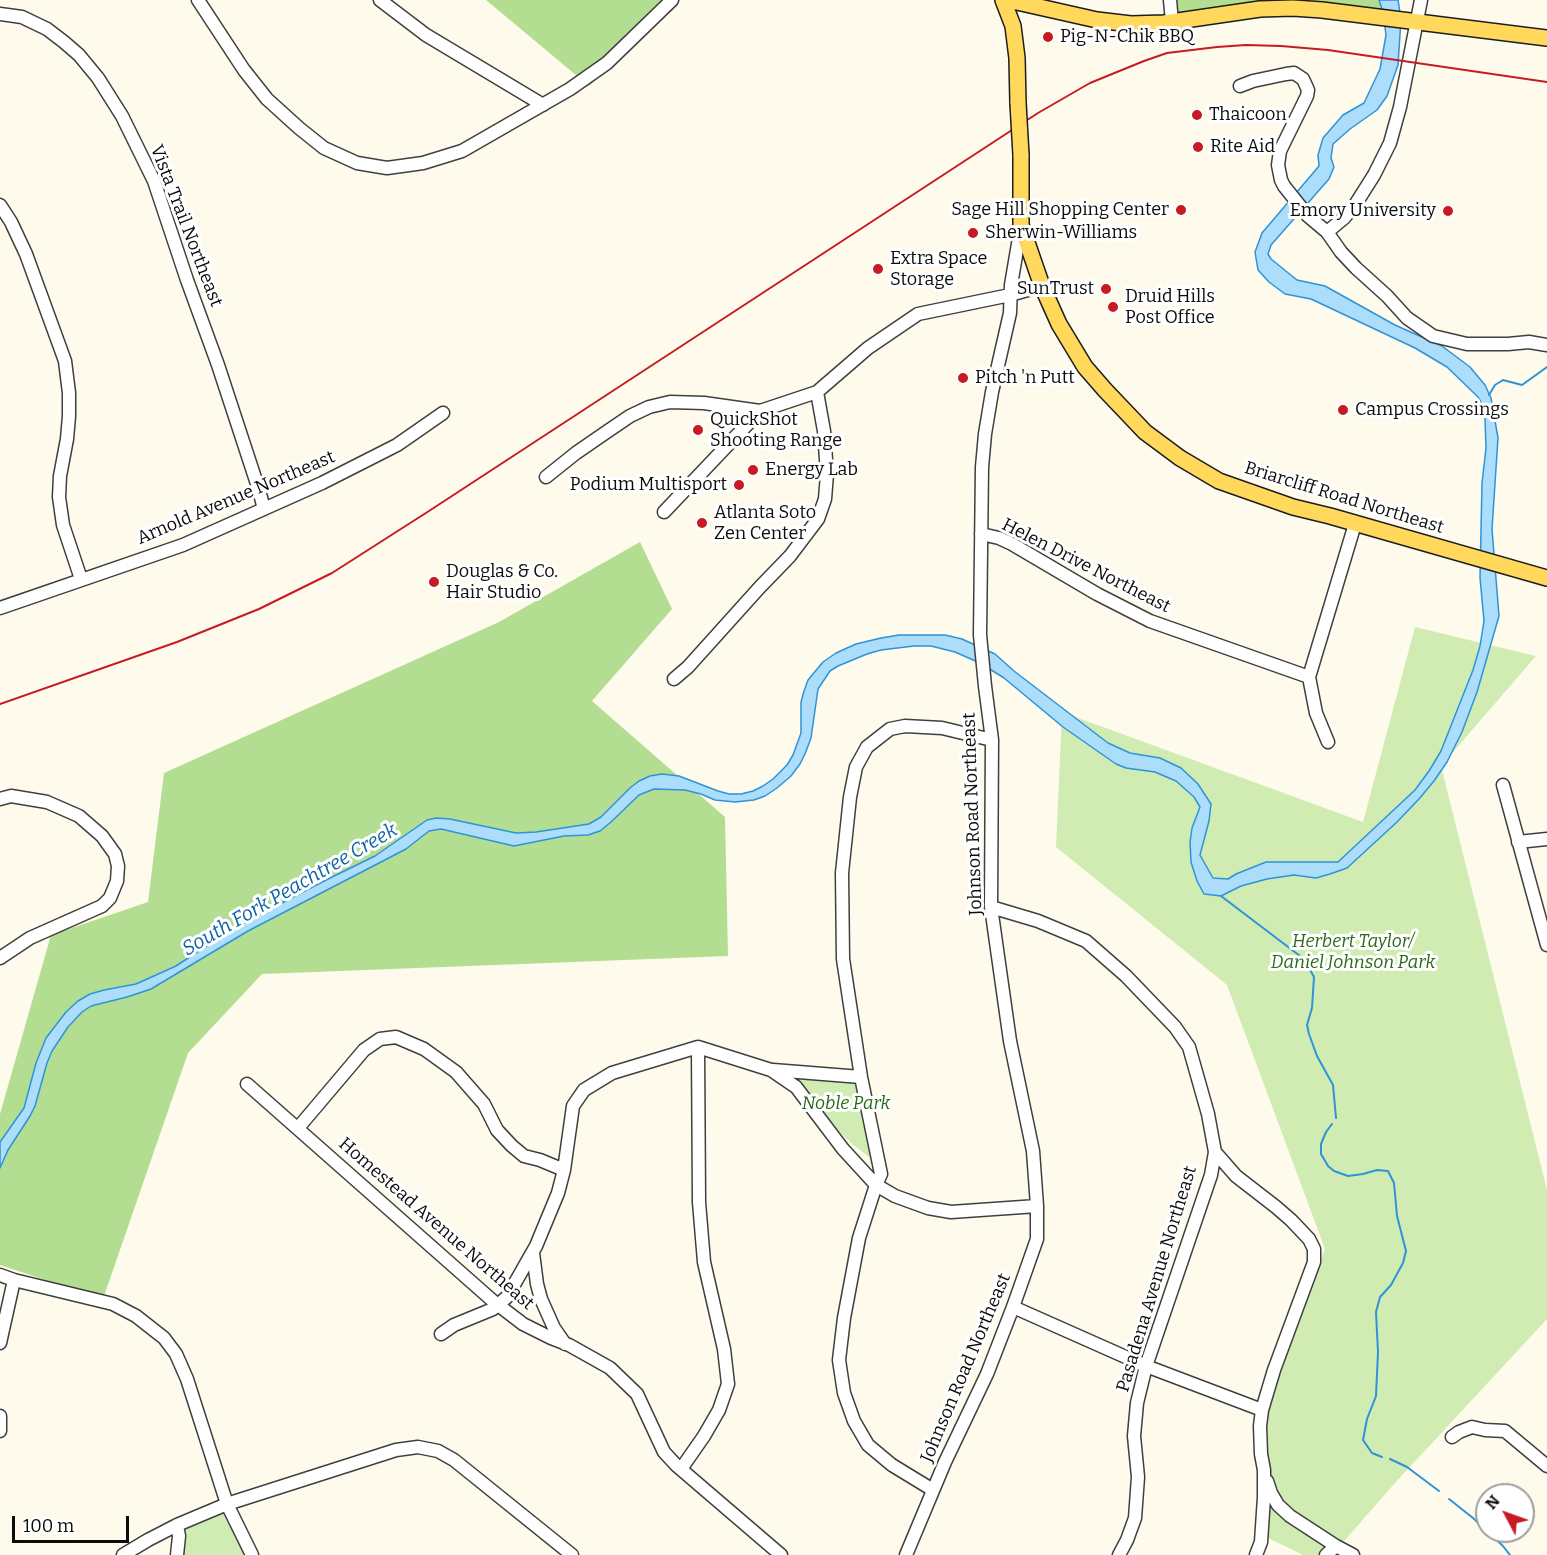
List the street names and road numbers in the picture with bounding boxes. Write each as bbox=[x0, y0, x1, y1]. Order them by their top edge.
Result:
street label: Vista Trail Northeast bbox=[145, 142, 227, 310]
street label: Arnold Avenue Northeast bbox=[134, 446, 338, 550]
street label: Briarcliff Road Northeast bbox=[1242, 457, 1446, 539]
street label: Helen Drive Northeast bbox=[998, 514, 1174, 618]
street label: Johnson Road Northeast bbox=[959, 712, 987, 916]
street label: Homestead Avenue Northeast bbox=[334, 1133, 538, 1315]
street label: Pasadena Avenue Northeast bbox=[1112, 1163, 1202, 1395]
street label: Johnson Road Northeast bbox=[916, 1270, 1016, 1466]

